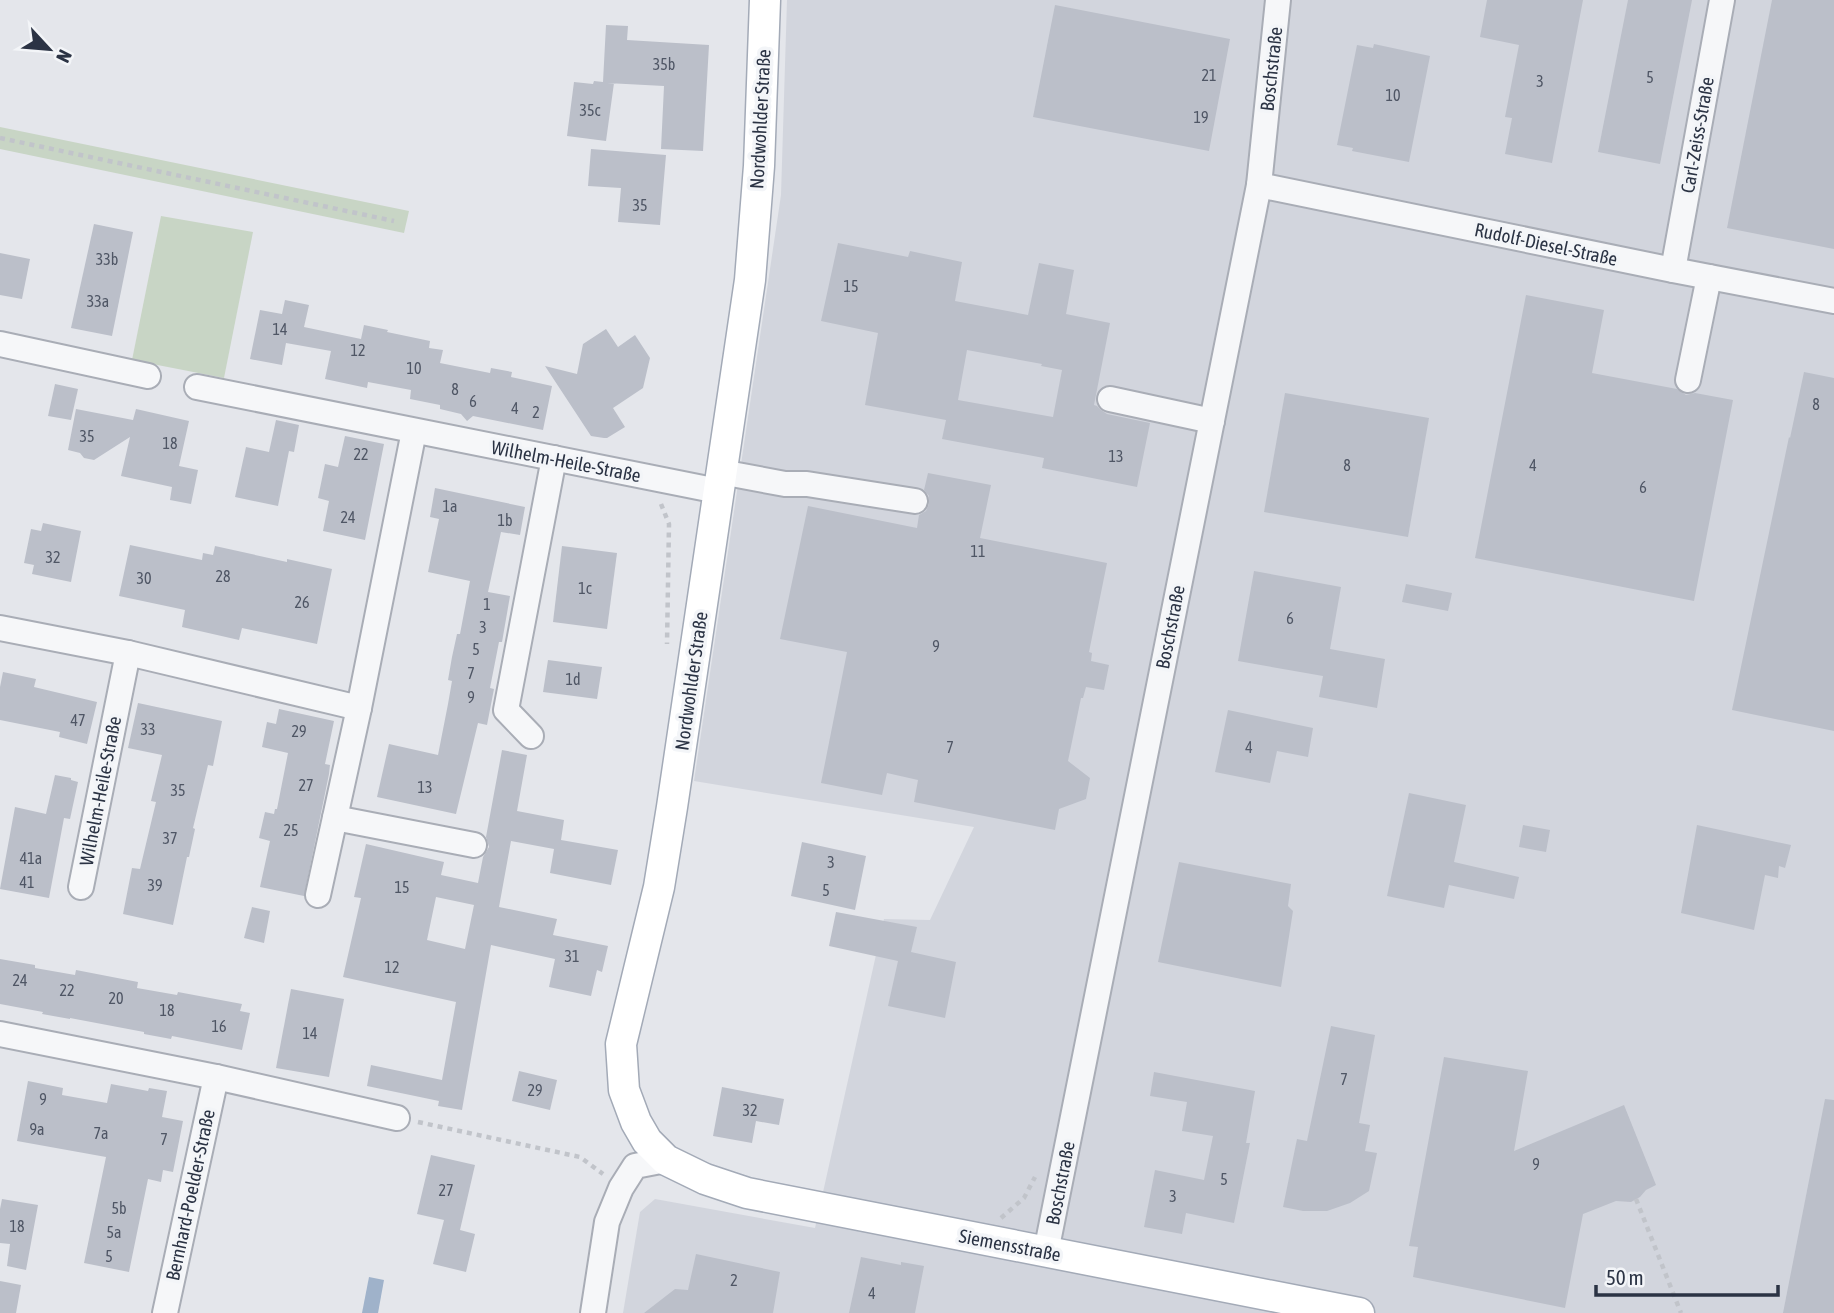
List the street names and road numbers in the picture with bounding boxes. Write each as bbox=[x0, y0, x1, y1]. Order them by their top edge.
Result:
street label: Boschstraße bbox=[1256, 26, 1286, 112]
street label: Nordwohlder Straße bbox=[745, 49, 775, 189]
street label: Carl-Zeiss-Straße bbox=[1676, 75, 1718, 195]
street label: Rudolf-Diesel-Straße bbox=[1473, 218, 1619, 270]
street label: Wilhelm-Heile-Straße bbox=[489, 436, 643, 486]
street label: Boschstraße bbox=[1151, 583, 1189, 671]
street label: Nordwohlder Straße bbox=[670, 610, 712, 752]
street label: Wilhelm-Heile-Straße bbox=[75, 714, 125, 868]
street label: Bernhard-Poelder-Straße bbox=[161, 1107, 219, 1283]
street label: Boschstraße bbox=[1041, 1139, 1079, 1227]
street label: Siemensstraße bbox=[957, 1224, 1063, 1266]

